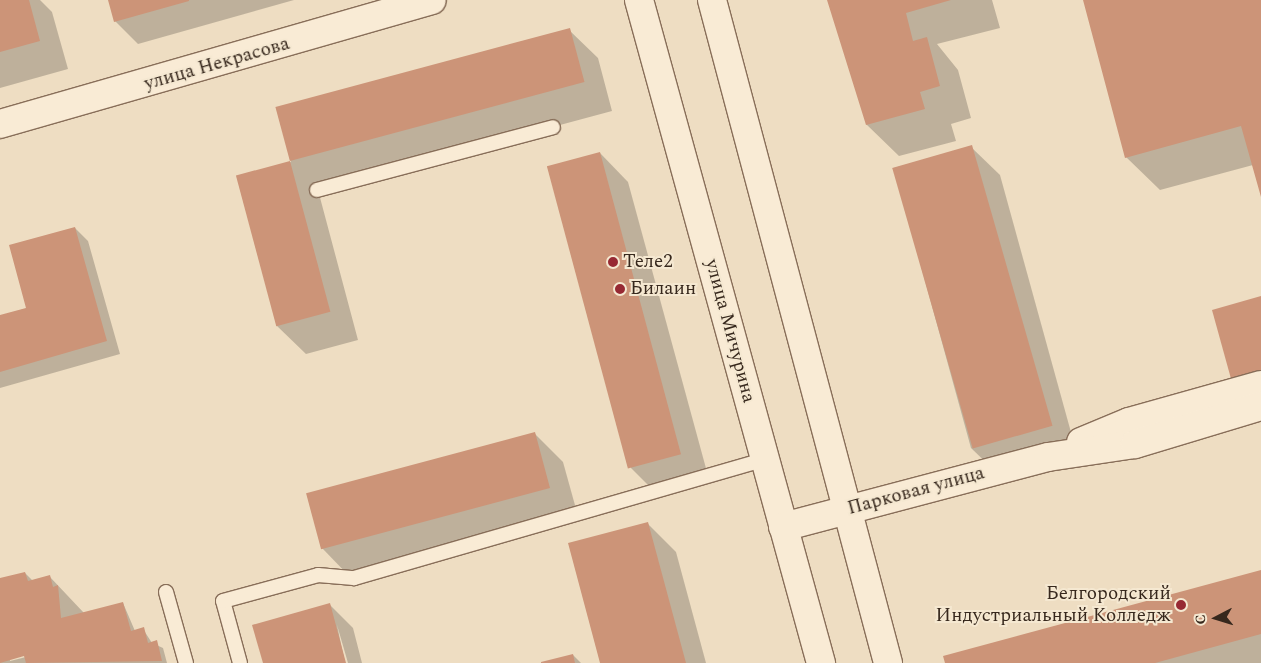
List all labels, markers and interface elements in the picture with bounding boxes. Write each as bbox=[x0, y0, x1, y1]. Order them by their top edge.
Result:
street label: улица Некрасова bbox=[142, 32, 292, 96]
place label: Теле2 bbox=[623, 251, 673, 273]
marker: Теле2 bbox=[607, 256, 619, 268]
street label: улица Мичурина bbox=[700, 257, 760, 405]
place label: Билаин bbox=[630, 278, 696, 300]
marker: Билаин bbox=[614, 283, 626, 295]
street label: Парковая улица bbox=[845, 462, 987, 520]
place label: Белгородский Индустриальный Колледж bbox=[936, 583, 1171, 627]
north arrow bbox=[1191, 593, 1241, 643]
marker: Белгородский Индустриальный Колледж bbox=[1175, 599, 1187, 611]
text: С bbox=[1190, 613, 1211, 625]

